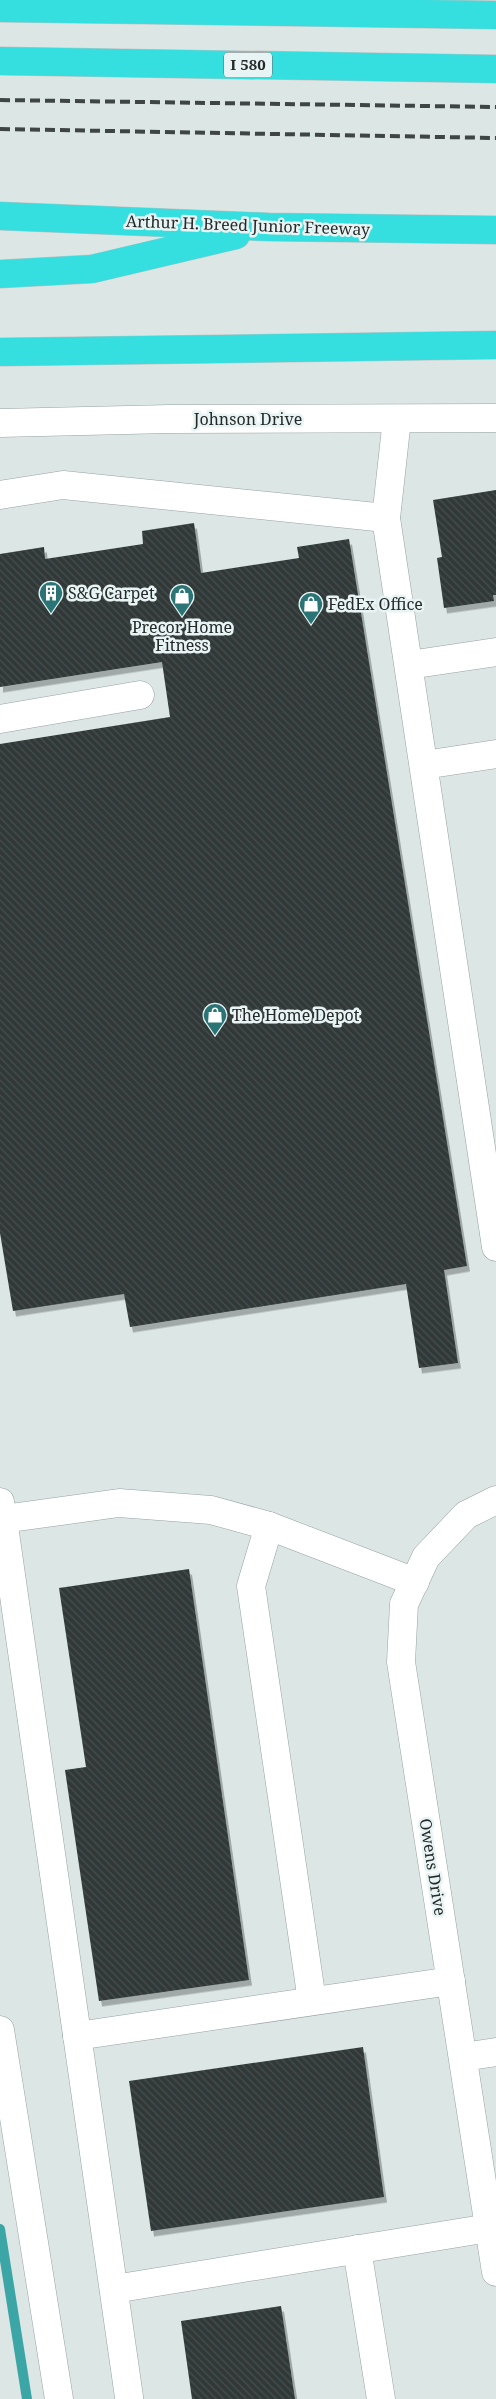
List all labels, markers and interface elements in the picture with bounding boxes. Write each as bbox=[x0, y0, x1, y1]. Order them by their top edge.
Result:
road number: I 580 bbox=[224, 52, 272, 78]
street label: Arthur H. Breed Junior Freeway bbox=[126, 210, 371, 240]
street label: Johnson Drive bbox=[193, 408, 302, 430]
building icon: S&G Carpet bbox=[38, 580, 64, 614]
place label: S&G Carpet bbox=[68, 582, 155, 604]
shop icon: Precor Home Fitness bbox=[169, 583, 195, 617]
shop icon: FedEx Office bbox=[298, 591, 324, 625]
place label: FedEx Office bbox=[328, 593, 423, 615]
place label: Precor Home Fitness bbox=[132, 616, 232, 656]
shop icon: The Home Depot bbox=[202, 1002, 228, 1036]
place label: The Home Depot bbox=[232, 1004, 360, 1026]
street label: Owens Drive bbox=[414, 1817, 452, 1917]

